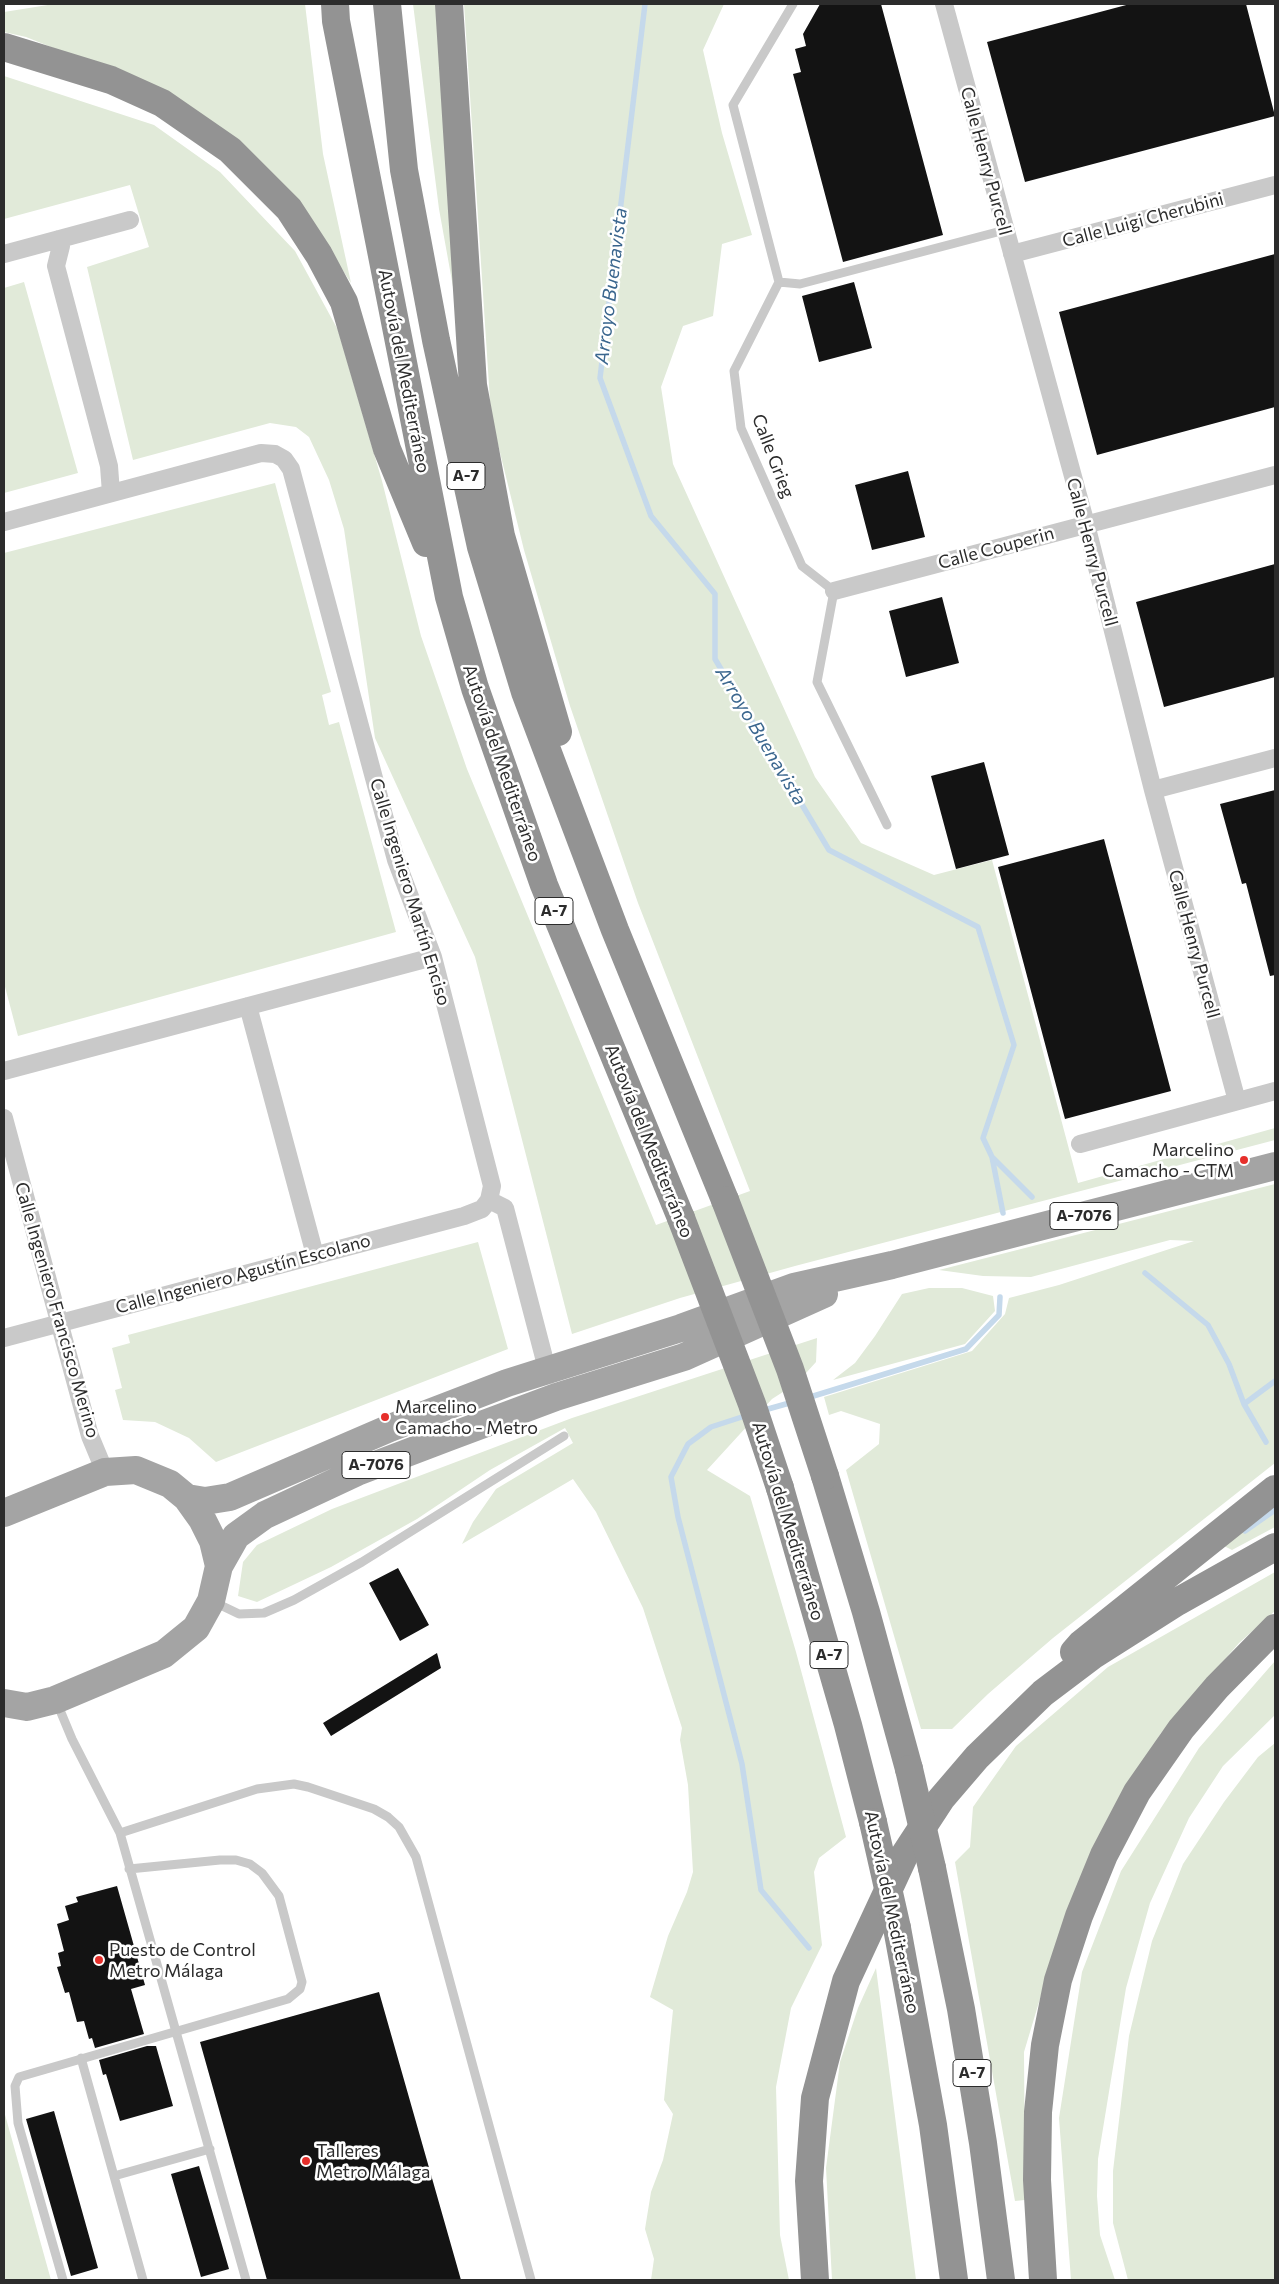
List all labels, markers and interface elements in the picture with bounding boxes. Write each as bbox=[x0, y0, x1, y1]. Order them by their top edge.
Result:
street label: Calle Henry Purcell bbox=[956, 84, 1016, 238]
street label: Calle Luigi Cherubini bbox=[1060, 188, 1226, 252]
water label: Arroyo Buenavista bbox=[590, 206, 632, 366]
street label: Autovía del Mediterráneo bbox=[374, 267, 434, 475]
street label: Calle Grieg bbox=[747, 411, 799, 501]
road number: A-7 bbox=[447, 462, 485, 490]
street label: Calle Henry Purcell bbox=[1062, 475, 1122, 629]
street label: Calle Couperin bbox=[936, 522, 1056, 574]
street label: Autovía del Mediterráneo bbox=[458, 662, 546, 864]
water label: Arroyo Buenavista bbox=[711, 663, 811, 809]
street label: Calle Ingeniero Martín Enciso bbox=[365, 776, 455, 1008]
street label: Calle Henry Purcell bbox=[1164, 867, 1224, 1021]
road number: A-7 bbox=[535, 898, 573, 924]
street label: Autovía del Mediterráneo bbox=[600, 1041, 698, 1241]
place label: Marcelino Camacho - CTM bbox=[1102, 1139, 1234, 1182]
marker: Marcelino Camacho - CTM bbox=[1238, 1154, 1250, 1166]
street label: Calle Ingeniero Francisco Merino bbox=[10, 1180, 104, 1440]
road number: A-7076 bbox=[1050, 1202, 1118, 1230]
street label: Calle Ingeniero Agustín Escolano bbox=[113, 1230, 373, 1318]
place label: Marcelino Camacho - Metro bbox=[395, 1396, 538, 1438]
marker: Marcelino Camacho - Metro bbox=[379, 1411, 391, 1423]
street label: Autovía del Mediterráneo bbox=[747, 1419, 829, 1623]
road number: A-7076 bbox=[342, 1452, 410, 1478]
road number: A-7 bbox=[810, 1642, 848, 1668]
street label: Autovía del Mediterráneo bbox=[860, 1808, 924, 2016]
place label: Puesto de Control Metro Málaga bbox=[109, 1939, 256, 1982]
marker: Puesto de Control Metro Málaga bbox=[93, 1954, 105, 1966]
road number: A-7 bbox=[953, 2060, 991, 2086]
place label: Talleres Metro Málaga bbox=[316, 2140, 430, 2182]
marker: Talleres Metro Málaga bbox=[300, 2155, 312, 2167]

